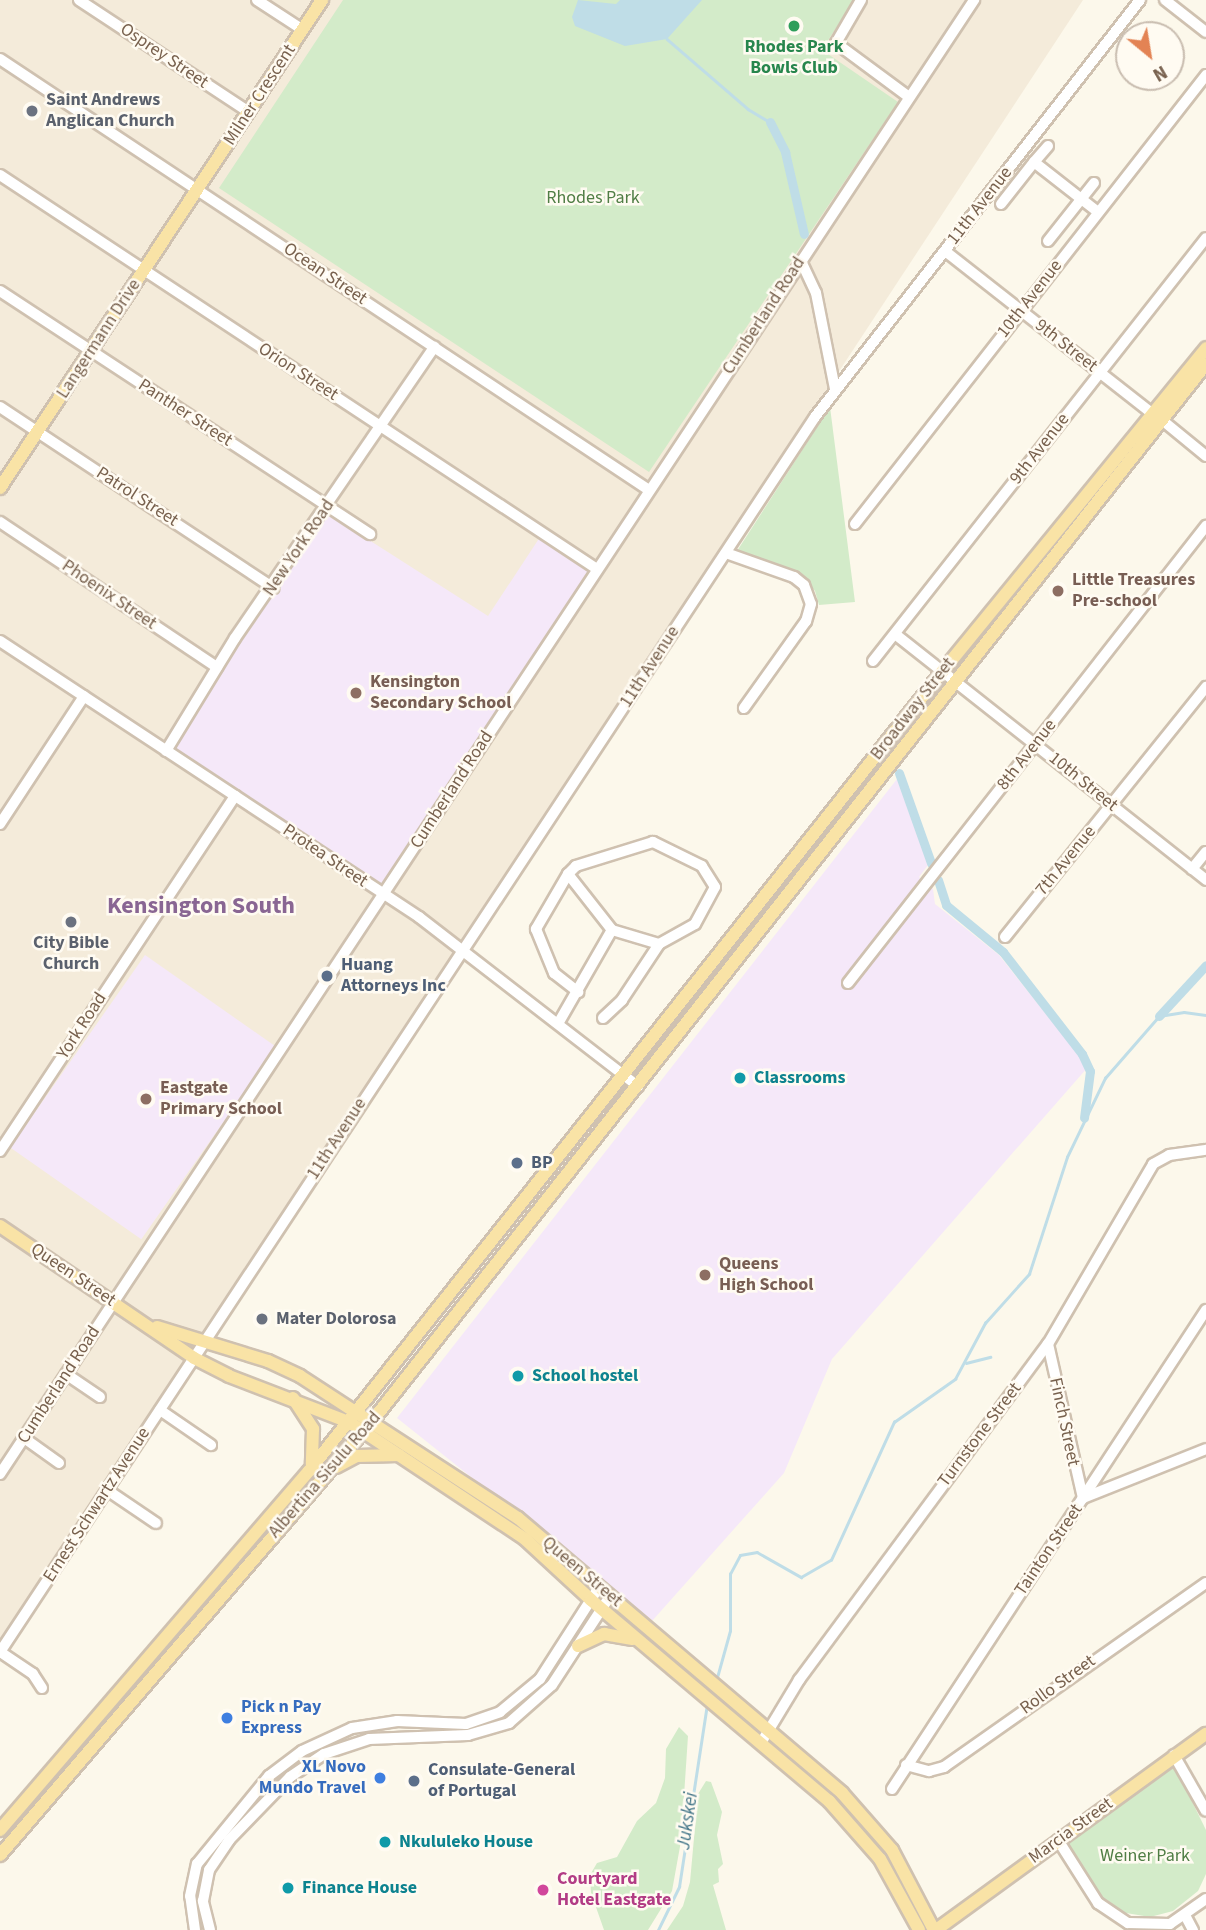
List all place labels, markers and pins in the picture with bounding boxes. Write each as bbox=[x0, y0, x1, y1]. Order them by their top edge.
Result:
marker: Rhodes Park Bowls Club bbox=[786, 18, 802, 34]
place label: Rhodes Park Bowls Club bbox=[744, 37, 844, 80]
place label: Saint Andrews Anglican Church bbox=[46, 90, 175, 132]
marker: Saint Andrews Anglican Church bbox=[24, 103, 40, 119]
place label: Little Treasures Pre-school bbox=[1072, 570, 1195, 612]
marker: Little Treasures Pre-school bbox=[1050, 583, 1066, 599]
place label: Kensington Secondary School bbox=[370, 672, 511, 714]
marker: Kensington Secondary School bbox=[348, 685, 364, 701]
marker: City Bible Church bbox=[63, 914, 79, 930]
place label: City Bible Church bbox=[33, 933, 109, 976]
place label: Huang Attorneys Inc bbox=[341, 955, 446, 998]
marker: Huang Attorneys Inc bbox=[319, 968, 335, 984]
place label: Classrooms bbox=[754, 1067, 845, 1089]
marker: Classrooms bbox=[732, 1070, 748, 1086]
place label: Eastgate Primary School bbox=[160, 1078, 282, 1120]
marker: Eastgate Primary School bbox=[138, 1091, 154, 1107]
place label: BP bbox=[531, 1152, 553, 1174]
marker: BP bbox=[509, 1155, 525, 1171]
place label: Queens High School bbox=[719, 1254, 813, 1296]
marker: Queens High School bbox=[697, 1267, 713, 1283]
place label: Mater Dolorosa bbox=[276, 1308, 396, 1330]
marker: Mater Dolorosa bbox=[254, 1311, 270, 1327]
place label: School hostel bbox=[532, 1365, 638, 1387]
marker: School hostel bbox=[510, 1368, 526, 1384]
place label: Pick n Pay Express bbox=[241, 1697, 321, 1740]
marker: Pick n Pay Express bbox=[219, 1710, 235, 1726]
place label: XL Novo Mundo Travel bbox=[259, 1757, 366, 1800]
place label: Consulate-General of Portugal bbox=[428, 1760, 575, 1802]
marker: XL Novo Mundo Travel bbox=[372, 1770, 388, 1786]
marker: Consulate-General of Portugal bbox=[406, 1773, 422, 1789]
place label: Nkululeko House bbox=[399, 1831, 533, 1853]
marker: Nkululeko House bbox=[377, 1834, 393, 1850]
place label: Courtyard Hotel Eastgate bbox=[557, 1869, 671, 1912]
place label: Finance House bbox=[302, 1877, 417, 1899]
marker: Finance House bbox=[280, 1880, 296, 1896]
marker: Courtyard Hotel Eastgate bbox=[535, 1882, 551, 1898]

